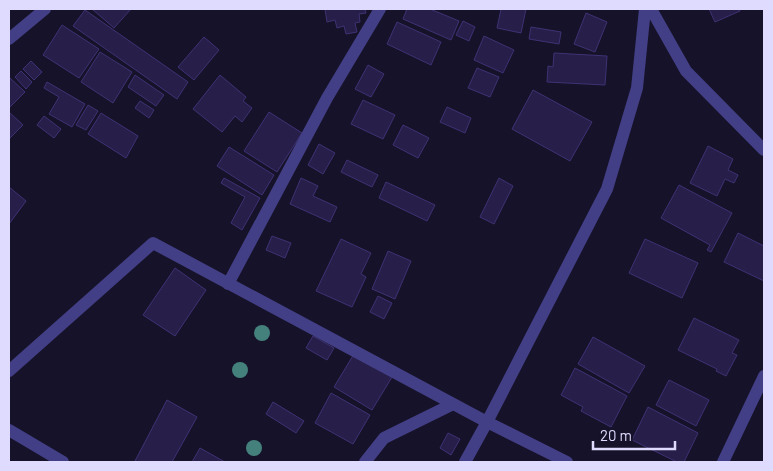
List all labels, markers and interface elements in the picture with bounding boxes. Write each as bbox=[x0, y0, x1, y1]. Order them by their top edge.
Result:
scale bar bbox=[593, 418, 676, 450]
text: 20 m bbox=[600, 426, 632, 444]

